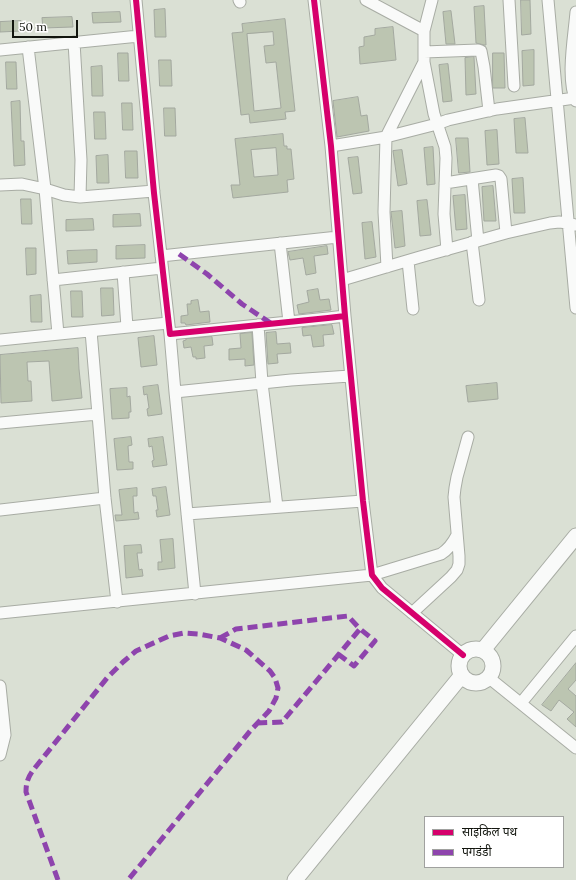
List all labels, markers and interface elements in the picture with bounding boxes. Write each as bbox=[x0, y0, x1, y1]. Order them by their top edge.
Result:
scale bar bbox=[14, 12, 80, 38]
text: 50 m bbox=[19, 19, 47, 34]
legend bbox=[424, 816, 564, 868]
text: साइकिल पथ bbox=[462, 824, 517, 839]
text: पगडंडी bbox=[462, 844, 492, 859]

